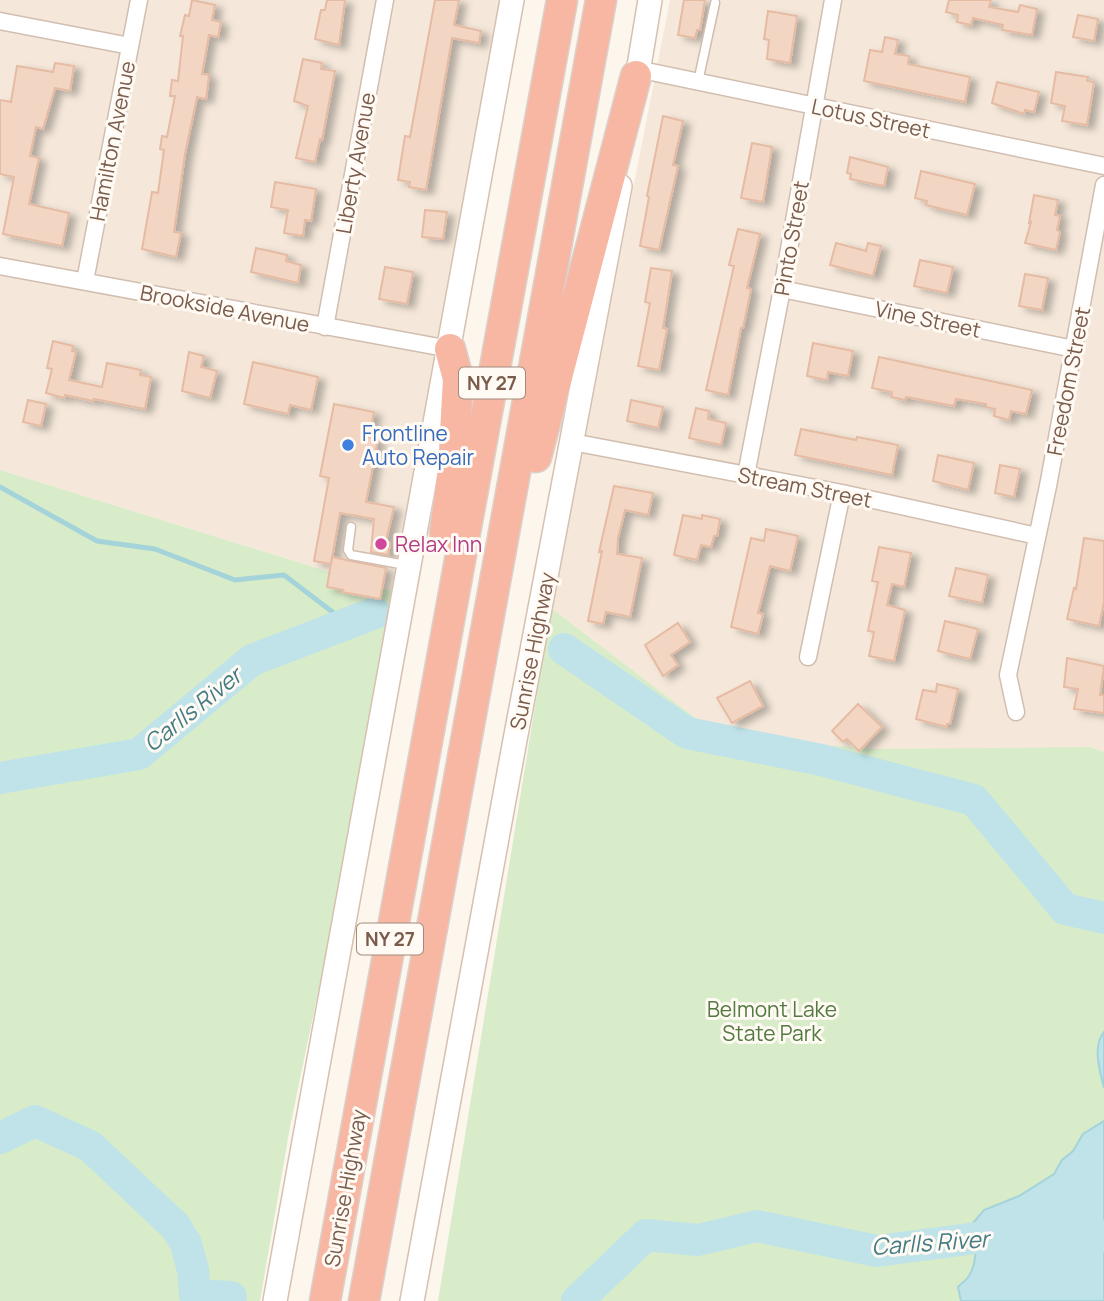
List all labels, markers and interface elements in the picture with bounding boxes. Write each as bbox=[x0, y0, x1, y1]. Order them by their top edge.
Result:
street label: Hamilton Avenue bbox=[83, 59, 141, 223]
street label: Liberty Avenue bbox=[329, 90, 381, 236]
street label: Lotus Street bbox=[809, 92, 933, 144]
street label: Pinto Street bbox=[767, 178, 815, 298]
street label: Brookside Avenue bbox=[138, 278, 312, 338]
street label: Vine Street bbox=[872, 294, 984, 344]
street label: Freedom Street bbox=[1040, 304, 1096, 458]
road number: NY 27 bbox=[459, 368, 525, 398]
place label: Frontline Auto Repair bbox=[362, 419, 475, 471]
marker: Frontline Auto Repair bbox=[340, 437, 356, 453]
street label: Stream Street bbox=[736, 460, 874, 514]
place label: Relax Inn bbox=[395, 530, 482, 558]
marker: Relax Inn bbox=[373, 536, 389, 552]
street label: Sunrise Highway bbox=[503, 570, 561, 732]
water label: Carlls River bbox=[136, 658, 250, 758]
road number: NY 27 bbox=[357, 923, 423, 954]
park label: Belmont Lake State Park bbox=[707, 995, 837, 1047]
street label: Sunrise Highway bbox=[317, 1107, 373, 1269]
water label: Carlls River bbox=[870, 1222, 993, 1262]

